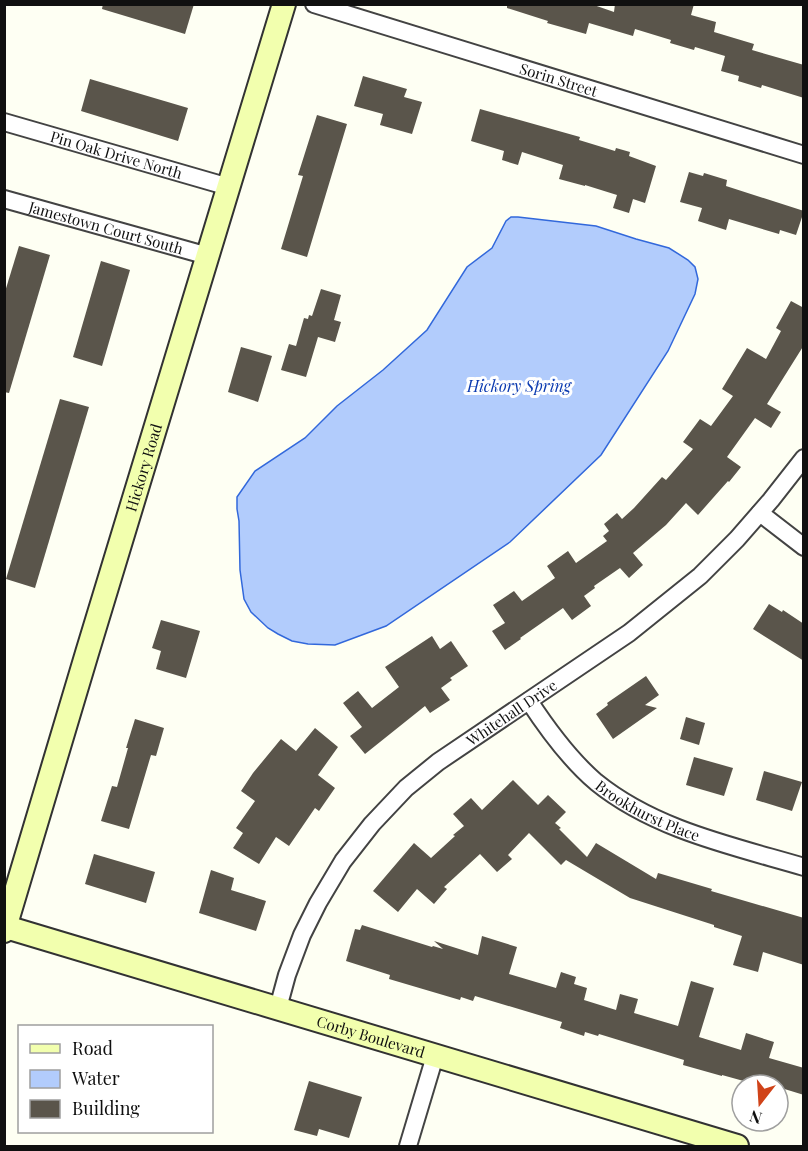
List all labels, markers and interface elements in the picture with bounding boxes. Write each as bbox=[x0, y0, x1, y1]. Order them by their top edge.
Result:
street label: Sorin Street bbox=[517, 58, 601, 101]
street label: Pin Oak Drive North bbox=[48, 126, 185, 183]
street label: Jamestown Court South bbox=[26, 196, 186, 259]
water label: Hickory Spring bbox=[466, 375, 573, 396]
street label: Hickory Road bbox=[121, 421, 166, 514]
street label: Whitehall Drive bbox=[462, 675, 561, 751]
street label: Brookhurst Place bbox=[592, 775, 702, 845]
street label: Corby Boulevard bbox=[314, 1011, 428, 1062]
legend bbox=[18, 1025, 213, 1133]
text: Road bbox=[72, 1036, 113, 1060]
text: Water bbox=[71, 1066, 120, 1090]
north arrow bbox=[730, 1073, 790, 1133]
text: Building bbox=[72, 1096, 140, 1120]
text: N bbox=[746, 1106, 764, 1130]

